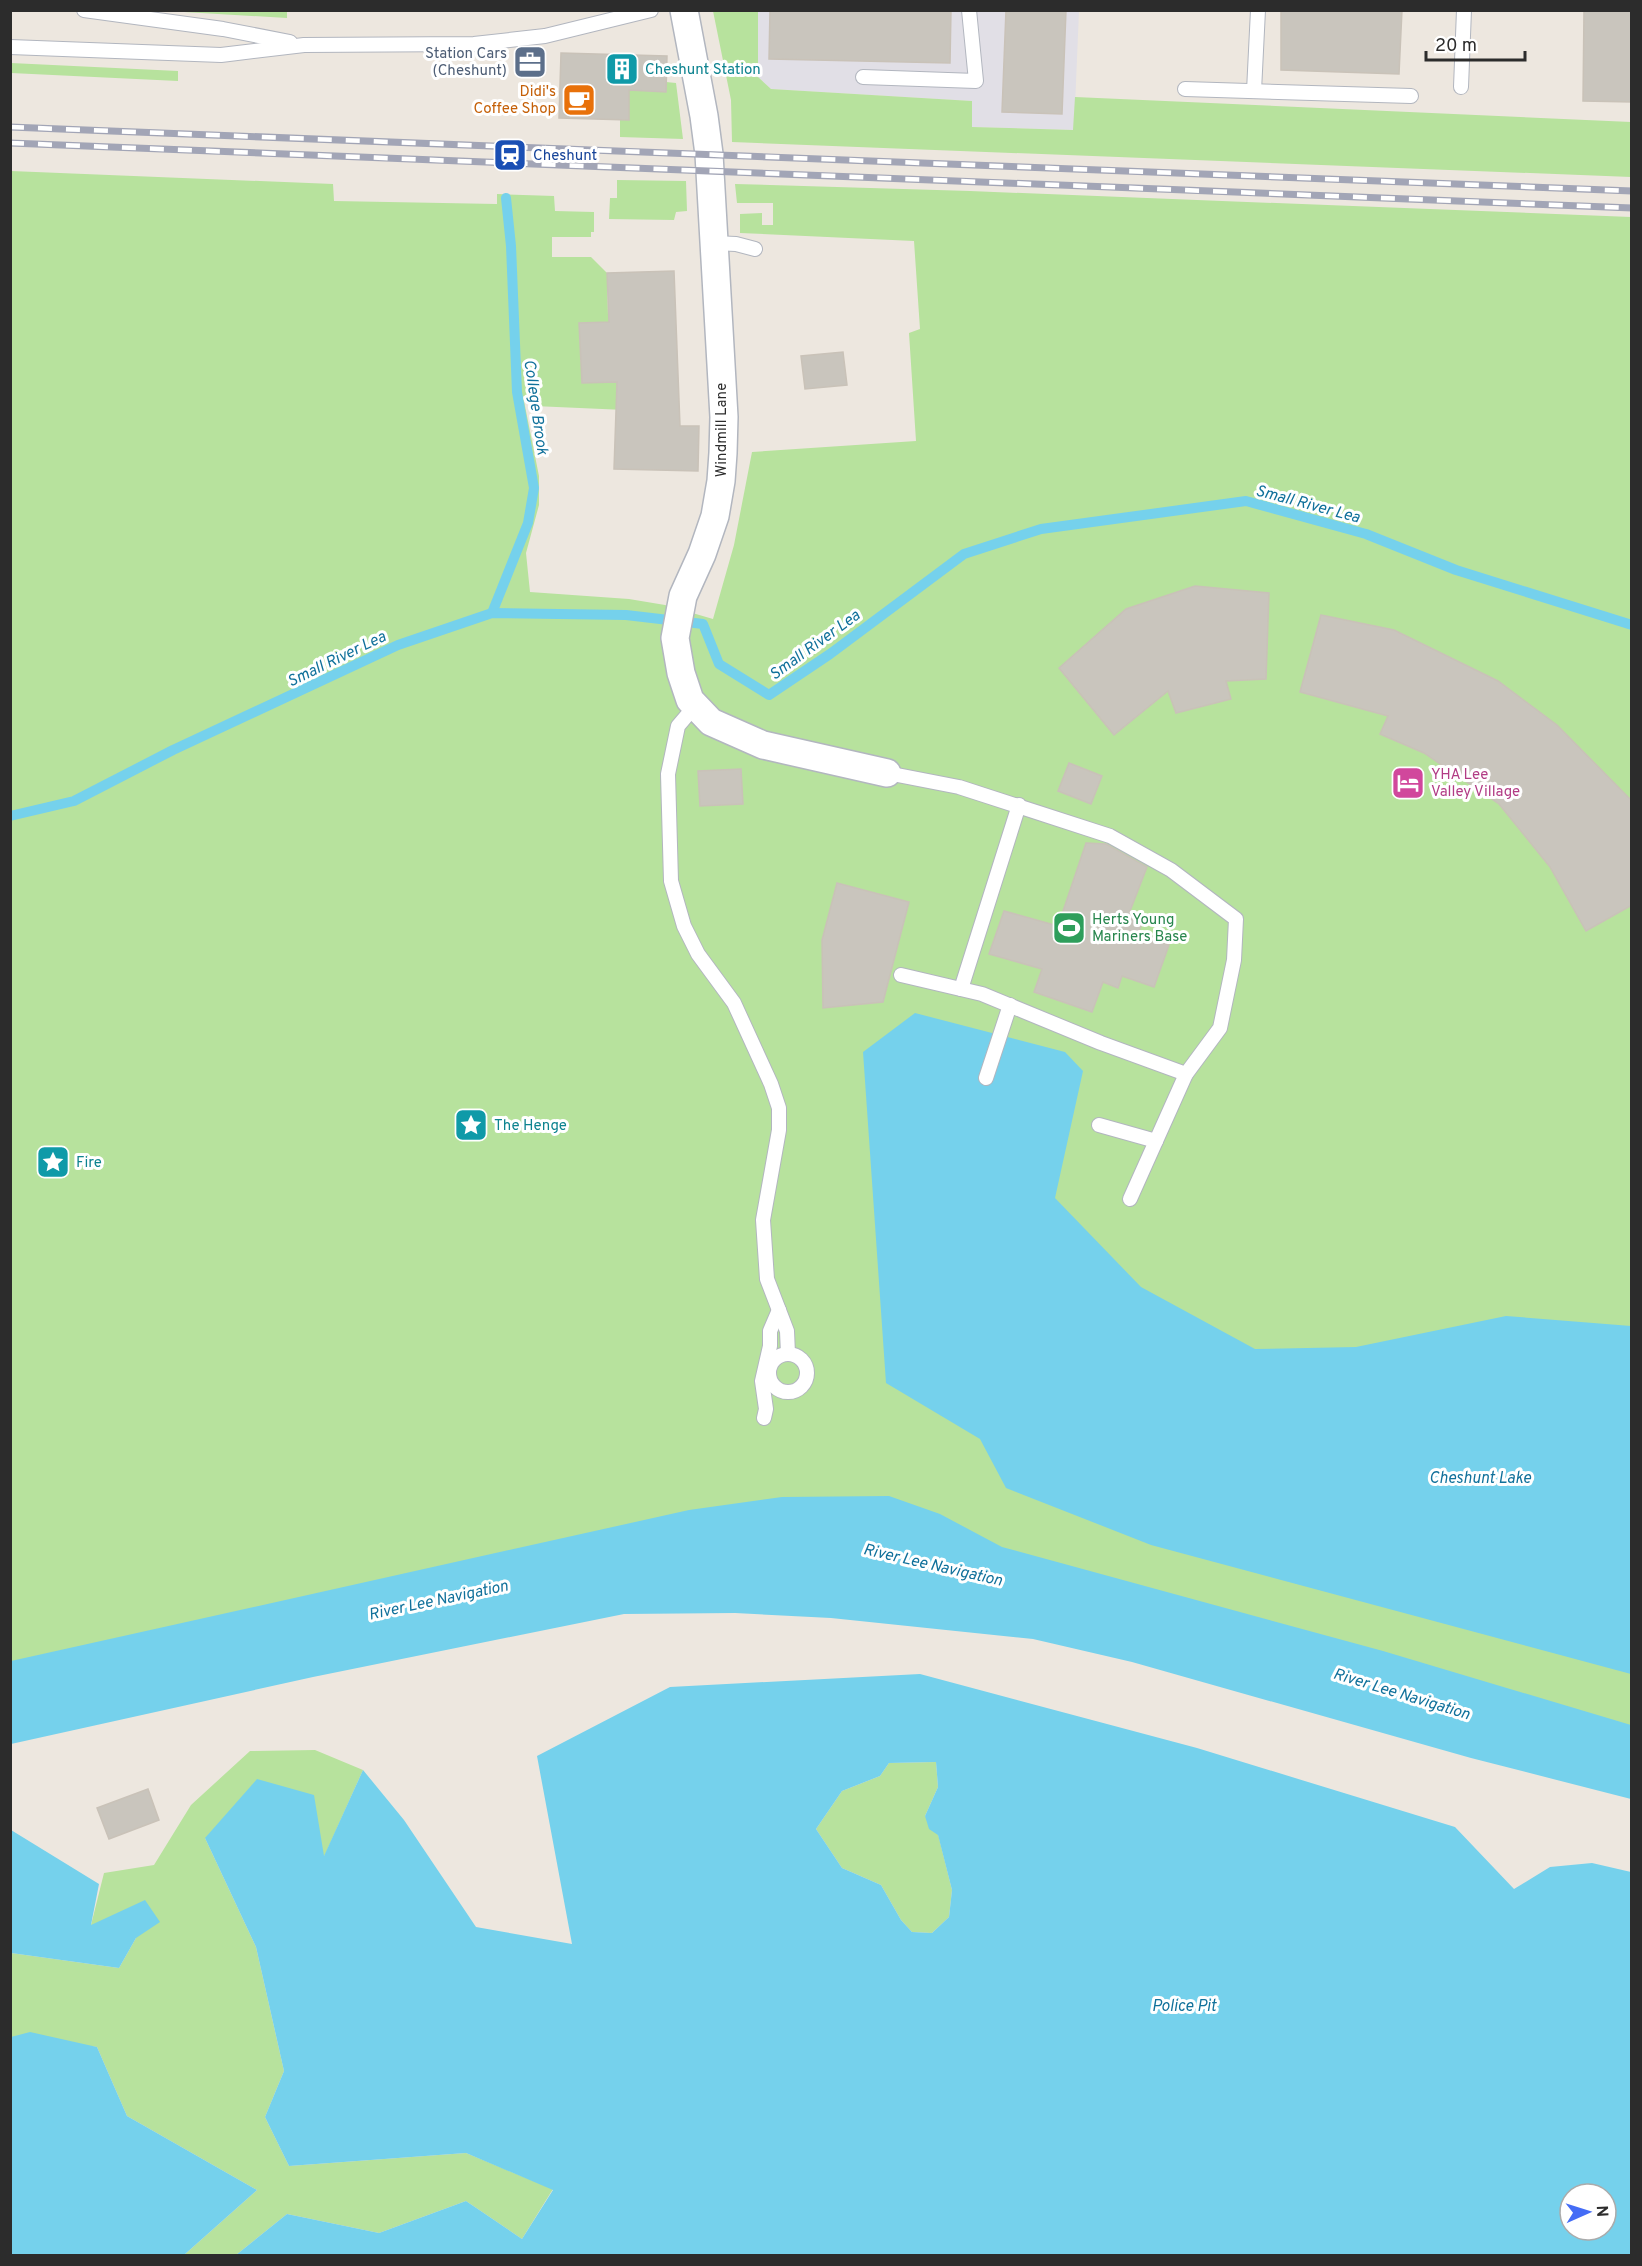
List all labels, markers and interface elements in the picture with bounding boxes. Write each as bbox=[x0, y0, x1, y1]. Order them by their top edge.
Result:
scale bar bbox=[1426, 24, 1525, 62]
text: 20 m bbox=[1435, 35, 1477, 58]
office icon: Station Cars (Cheshunt) bbox=[512, 44, 548, 80]
place label: Station Cars (Cheshunt) bbox=[425, 45, 507, 81]
building icon: Cheshunt Station bbox=[604, 51, 640, 87]
place label: Cheshunt Station bbox=[645, 61, 761, 80]
cafe icon: Didi's Coffee Shop bbox=[561, 82, 597, 118]
place label: Didi's Coffee Shop bbox=[473, 83, 556, 119]
station icon: Cheshunt bbox=[492, 137, 528, 173]
place label: Cheshunt bbox=[533, 147, 597, 166]
water label: College Brook bbox=[518, 358, 552, 457]
street label: Windmill Lane bbox=[713, 383, 732, 477]
water label: Small River Lea bbox=[1253, 481, 1363, 529]
water label: Small River Lea bbox=[766, 606, 865, 685]
water label: Small River Lea bbox=[284, 627, 390, 692]
hotel icon: YHA Lee Valley Village bbox=[1390, 765, 1426, 801]
place label: YHA Lee Valley Village bbox=[1431, 766, 1520, 802]
sports icon: Herts Young Mariners Base bbox=[1051, 910, 1087, 946]
place label: Herts Young Mariners Base bbox=[1092, 911, 1187, 947]
place icon: The Henge bbox=[453, 1107, 489, 1143]
place label: The Henge bbox=[494, 1117, 567, 1136]
place icon: Fire bbox=[35, 1144, 71, 1180]
place label: Fire bbox=[76, 1154, 102, 1173]
water label: Cheshunt Lake bbox=[1429, 1469, 1532, 1489]
water label: River Lee Navigation bbox=[861, 1540, 1004, 1592]
water label: River Lee Navigation bbox=[367, 1576, 510, 1626]
water label: River Lee Navigation bbox=[1331, 1665, 1473, 1725]
water label: Police Pit bbox=[1152, 1997, 1218, 2017]
north arrow bbox=[1558, 2182, 1618, 2242]
text: N bbox=[1591, 2205, 1611, 2218]

